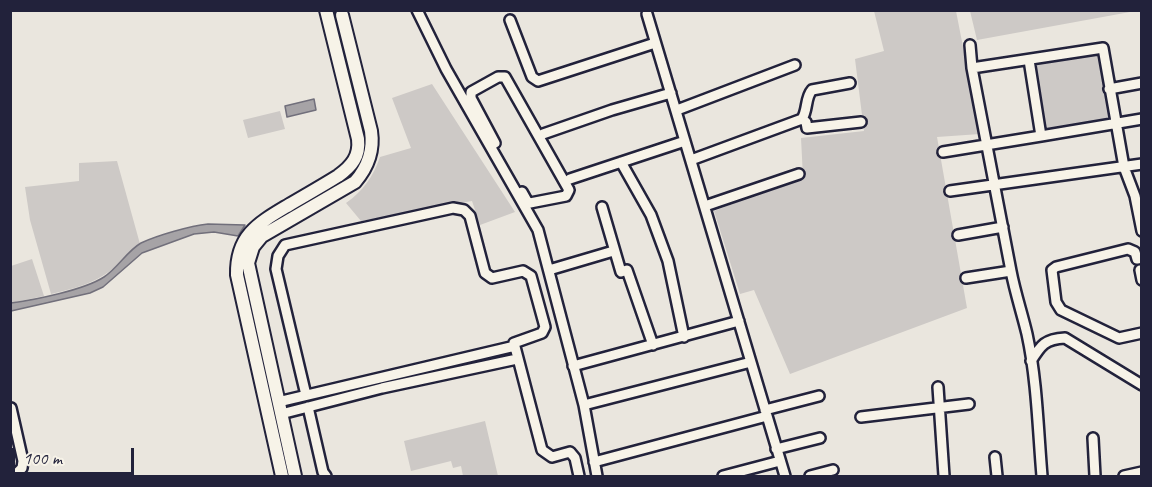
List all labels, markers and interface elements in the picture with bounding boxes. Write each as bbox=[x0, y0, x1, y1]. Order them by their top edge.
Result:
scale bar bbox=[15, 436, 136, 474]
text: 100 m bbox=[23, 447, 62, 469]

